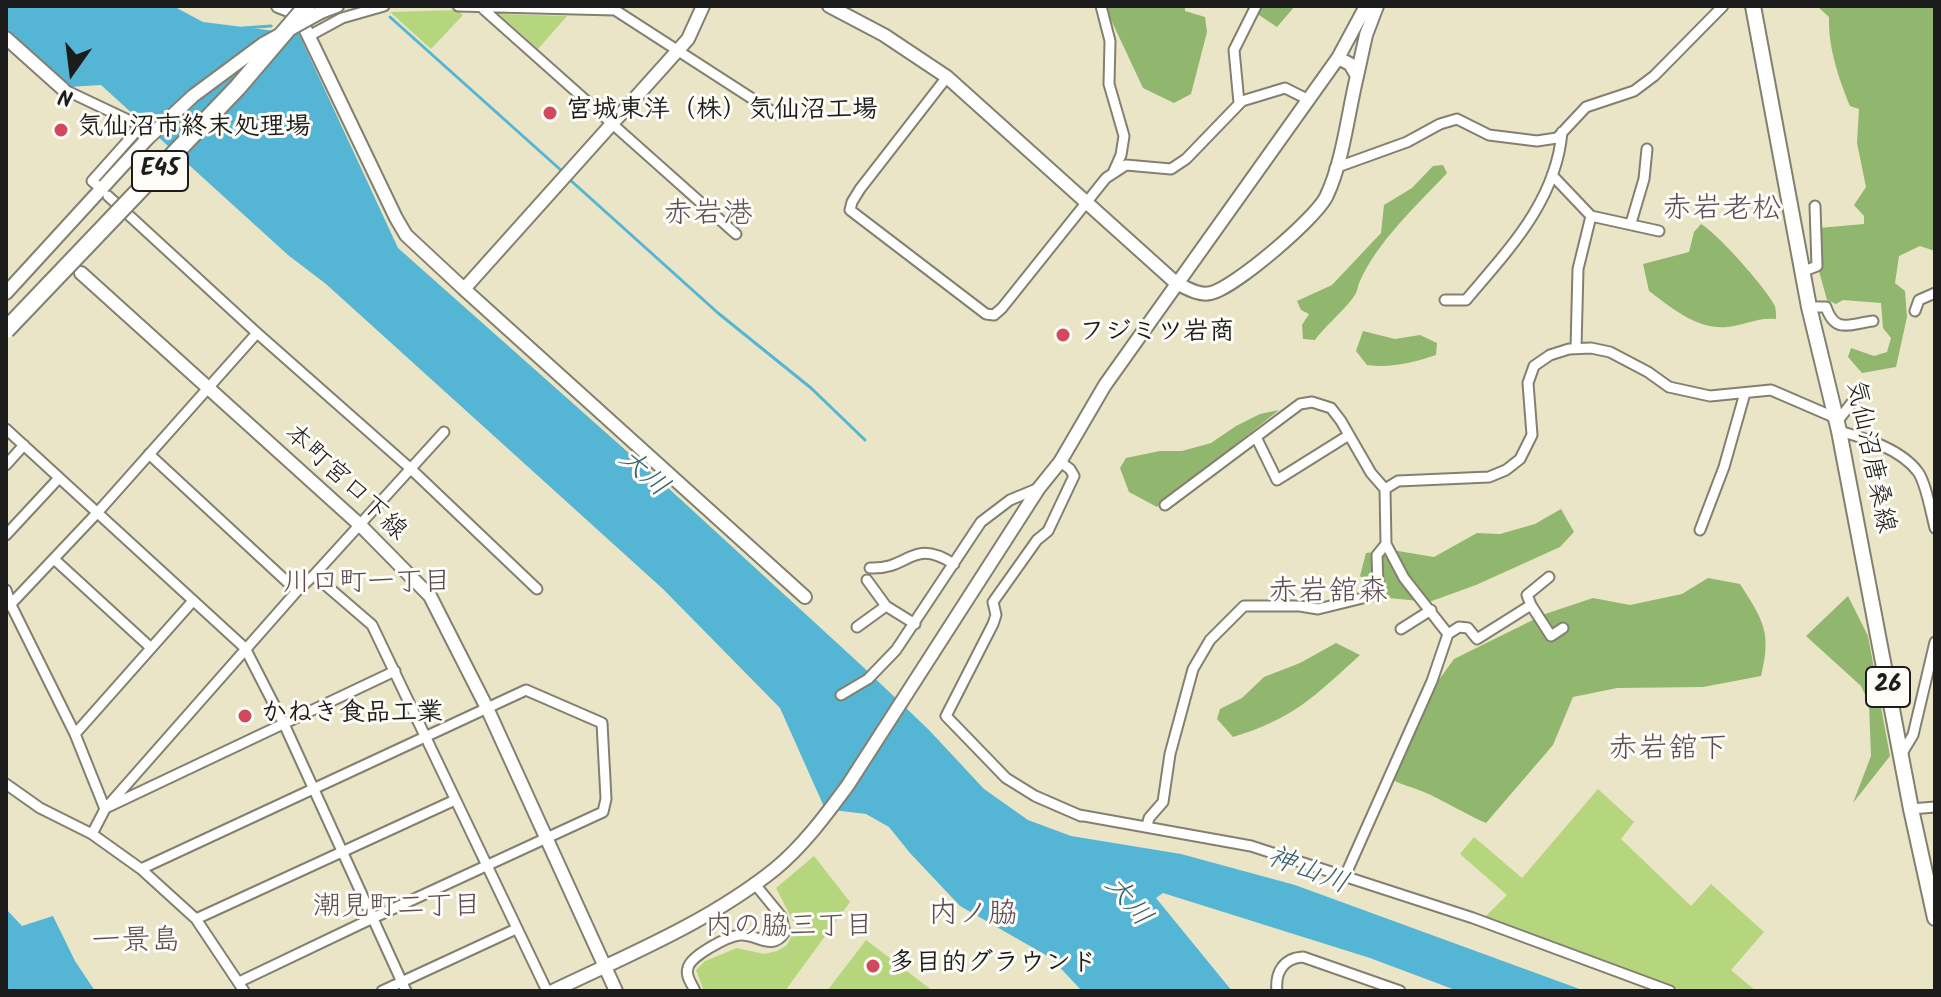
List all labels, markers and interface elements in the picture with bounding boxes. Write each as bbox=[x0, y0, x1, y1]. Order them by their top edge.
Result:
north arrow bbox=[32, 32, 112, 112]
text: N bbox=[55, 77, 77, 114]
place label: 宮城東洋（株）気仙沼工場 bbox=[566, 97, 878, 129]
marker: 宮城東洋（株）気仙沼工場 bbox=[541, 104, 559, 122]
place label: 気仙沼市終末処理場 bbox=[77, 114, 311, 146]
marker: 気仙沼市終末処理場 bbox=[52, 121, 70, 139]
road number: E45 bbox=[132, 151, 188, 191]
district label: 赤岩老松 bbox=[1662, 194, 1782, 230]
district label: 赤岩港 bbox=[663, 199, 753, 235]
place label: フジミツ岩商 bbox=[1079, 319, 1235, 351]
marker: フジミツ岩商 bbox=[1054, 326, 1072, 344]
street label: 気仙沼唐桑線 bbox=[1837, 377, 1899, 537]
street label: 本町宮口下線 bbox=[276, 419, 412, 549]
water label: 大川 bbox=[610, 444, 674, 506]
district label: 川口町一丁目 bbox=[283, 568, 451, 602]
district label: 赤岩舘森 bbox=[1268, 577, 1388, 613]
road number: 26 bbox=[1866, 667, 1910, 707]
place label: かねき食品工業 bbox=[261, 700, 443, 732]
marker: かねき食品工業 bbox=[236, 707, 254, 725]
district label: 赤岩舘下 bbox=[1608, 734, 1728, 770]
water label: 神山川 bbox=[1262, 842, 1352, 904]
water label: 大川 bbox=[1095, 871, 1157, 935]
district label: 潮見町二丁目 bbox=[313, 892, 481, 926]
district label: 内ノ脇 bbox=[928, 899, 1018, 935]
district label: 内の脇三丁目 bbox=[705, 912, 873, 946]
district label: 一景島 bbox=[91, 926, 181, 962]
place label: 多目的グラウンド bbox=[889, 950, 1097, 982]
marker: 多目的グラウンド bbox=[864, 957, 882, 975]

